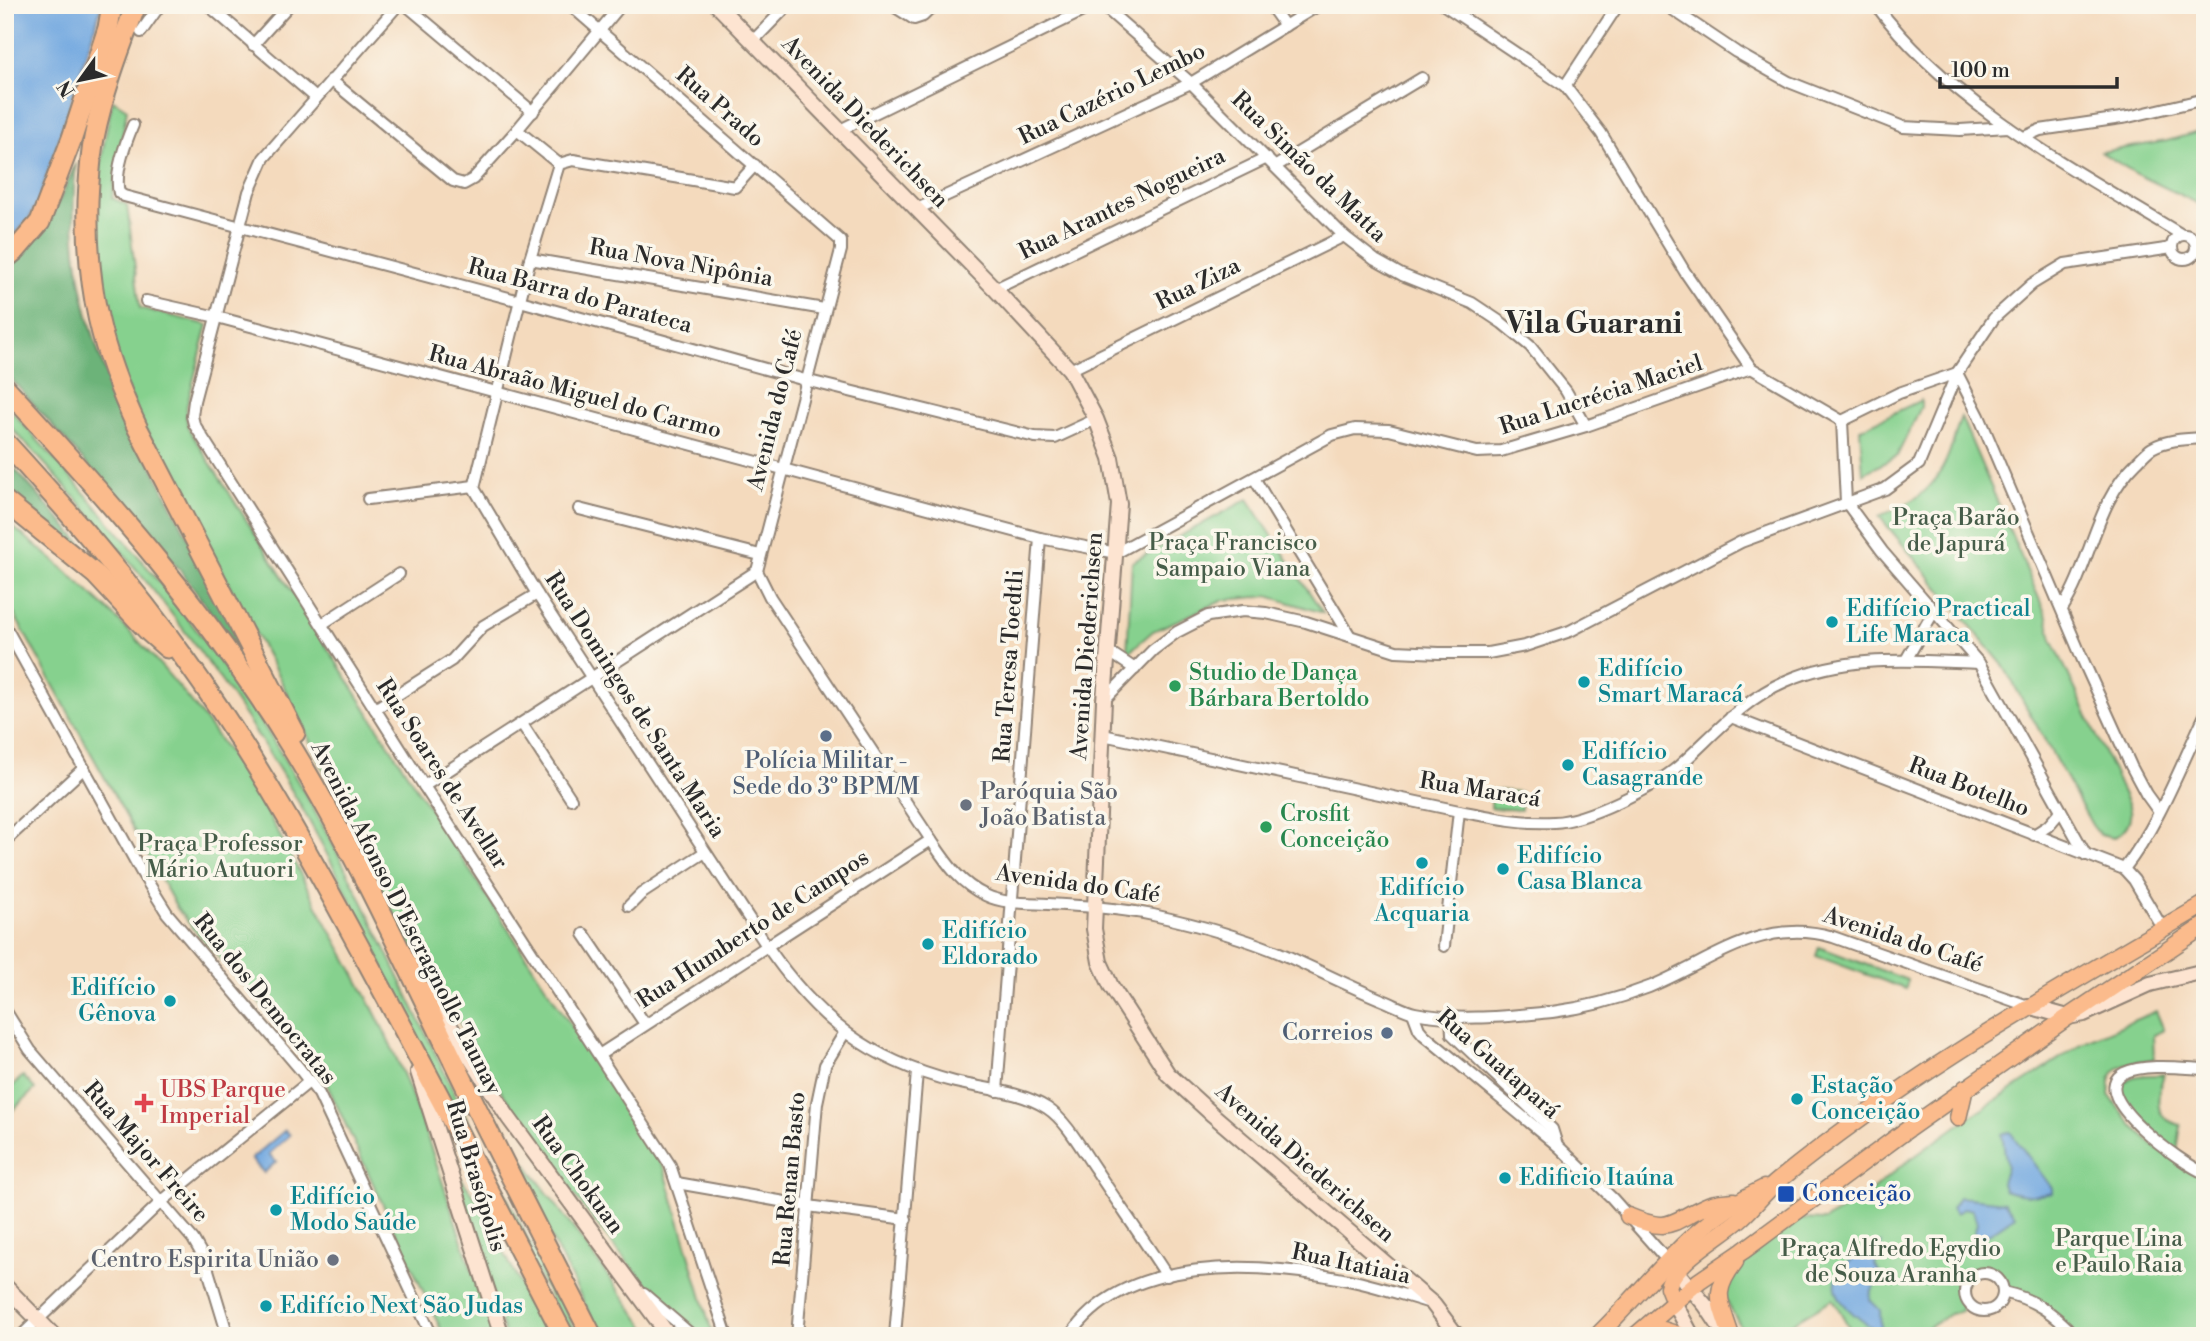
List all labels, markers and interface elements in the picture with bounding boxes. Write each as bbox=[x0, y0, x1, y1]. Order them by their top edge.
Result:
street label: Avenida Diederichsen bbox=[775, 29, 955, 214]
street label: Rua Cazério Lembo bbox=[1014, 37, 1210, 151]
north arrow bbox=[46, 46, 116, 116]
scale bar bbox=[1940, 46, 2117, 90]
text: 100 m bbox=[1951, 58, 2010, 84]
street label: Rua Prado bbox=[670, 61, 770, 153]
text: N bbox=[52, 76, 81, 102]
street label: Rua Simão da Matta bbox=[1225, 86, 1393, 249]
street label: Rua Arantes Nogueira bbox=[1014, 142, 1230, 266]
street label: Rua Nova Nipônia bbox=[587, 233, 776, 293]
street label: Rua Ziza bbox=[1151, 251, 1245, 316]
street label: Rua Barra do Parateca bbox=[465, 253, 696, 340]
district label: Vila Guarani bbox=[1505, 305, 1683, 343]
street label: Avenida do Café bbox=[741, 326, 809, 495]
street label: Rua Abraão Miguel do Carmo bbox=[425, 339, 725, 445]
street label: Rua Lucrécia Maciel bbox=[1496, 349, 1706, 441]
park label: Praça Barão de Japurá bbox=[1892, 504, 2020, 558]
park label: Praça Francisco Sampaio Viana bbox=[1148, 529, 1318, 583]
street label: Avenida Diederichsen bbox=[1065, 531, 1109, 762]
street label: Rua Domingos de Santa Maria bbox=[538, 567, 732, 844]
street label: Rua Teresa Toedtli bbox=[988, 569, 1030, 763]
place label: Edifício Practical Life Maraca bbox=[1846, 595, 2031, 649]
marker: Edifício Practical Life Maraca bbox=[1824, 614, 1840, 630]
place label: Edifício Smart Maracá bbox=[1598, 655, 1744, 709]
place label: Studio de Dança Bárbara Bertoldo bbox=[1188, 659, 1369, 713]
street label: Rua Soares de Avellar bbox=[370, 674, 514, 874]
marker: Edifício Smart Maracá bbox=[1576, 674, 1592, 690]
marker: Studio de Dança Bárbara Bertoldo bbox=[1167, 678, 1183, 694]
marker: Polícia Militar - Sede do 3º BPM/M bbox=[818, 728, 834, 744]
street label: Avenida Afonso D'Escragnolle Taunay bbox=[304, 736, 508, 1100]
place label: Edifício Casagrande bbox=[1582, 738, 1704, 792]
place label: Polícia Militar - Sede do 3º BPM/M bbox=[732, 747, 920, 801]
street label: Rua Botelho bbox=[1905, 751, 2033, 823]
marker: Edifício Casagrande bbox=[1560, 757, 1576, 773]
street label: Rua Maracá bbox=[1418, 767, 1543, 813]
place label: Paróquia São João Batista bbox=[979, 778, 1118, 832]
marker: Paróquia São João Batista bbox=[958, 797, 974, 813]
place label: Crosfit Conceição bbox=[1280, 800, 1389, 854]
marker: Crosfit Conceição bbox=[1258, 819, 1274, 835]
park label: Praça Professor Mário Autuori bbox=[137, 830, 303, 884]
place label: Edifício Casa Blanca bbox=[1517, 842, 1643, 896]
street label: Rua Humberto de Campos bbox=[632, 843, 874, 1015]
marker: Edifício Acquaria bbox=[1414, 855, 1430, 871]
street label: Avenida do Café bbox=[993, 858, 1162, 909]
marker: Edifício Casa Blanca bbox=[1495, 861, 1511, 877]
place label: Edifício Acquaria bbox=[1373, 874, 1470, 928]
street label: Avenida do Café bbox=[1819, 901, 1986, 979]
street label: Rua dos Democratas bbox=[187, 908, 343, 1090]
place label: Edifício Eldorado bbox=[942, 917, 1038, 971]
marker: Edifício Eldorado bbox=[920, 936, 936, 952]
place label: Edifício Gênova bbox=[71, 974, 156, 1028]
marker: Edifício Gênova bbox=[162, 993, 178, 1009]
street label: Rua Guatapará bbox=[1431, 1003, 1565, 1125]
place label: Correios bbox=[1282, 1019, 1373, 1047]
marker: Correios bbox=[1379, 1025, 1395, 1041]
place label: Estação Conceição bbox=[1811, 1072, 1920, 1126]
street label: Rua Major Freire bbox=[77, 1076, 215, 1228]
place label: UBS Parque Imperial bbox=[160, 1076, 286, 1130]
street label: Avenida Diederichsen bbox=[1209, 1077, 1401, 1249]
street label: Rua Renan Basto bbox=[768, 1090, 812, 1268]
marker: Estação Conceição bbox=[1789, 1091, 1805, 1107]
marker: UBS Parque Imperial bbox=[134, 1093, 154, 1113]
street label: Rua Brasópolis bbox=[440, 1097, 512, 1255]
street label: Rua Chokuan bbox=[526, 1111, 630, 1240]
place label: Edificio Itaúna bbox=[1519, 1164, 1674, 1192]
marker: Edificio Itaúna bbox=[1497, 1170, 1513, 1186]
place label: Conceição bbox=[1802, 1180, 1911, 1208]
place label: Edifício Modo Saúde bbox=[290, 1183, 417, 1237]
marker: Conceição bbox=[1776, 1184, 1796, 1204]
marker: Edifício Modo Saúde bbox=[268, 1202, 284, 1218]
park label: Parque Lina e Paulo Raia bbox=[2055, 1225, 2183, 1279]
park label: Praça Alfredo Egydio de Souza Aranha bbox=[1781, 1235, 2001, 1289]
street label: Rua Itatiaia bbox=[1289, 1238, 1413, 1290]
place label: Centro Espirita União bbox=[91, 1246, 319, 1274]
marker: Centro Espirita União bbox=[325, 1252, 341, 1268]
place label: Edifício Next São Judas bbox=[280, 1292, 523, 1320]
marker: Edifício Next São Judas bbox=[258, 1298, 274, 1314]

